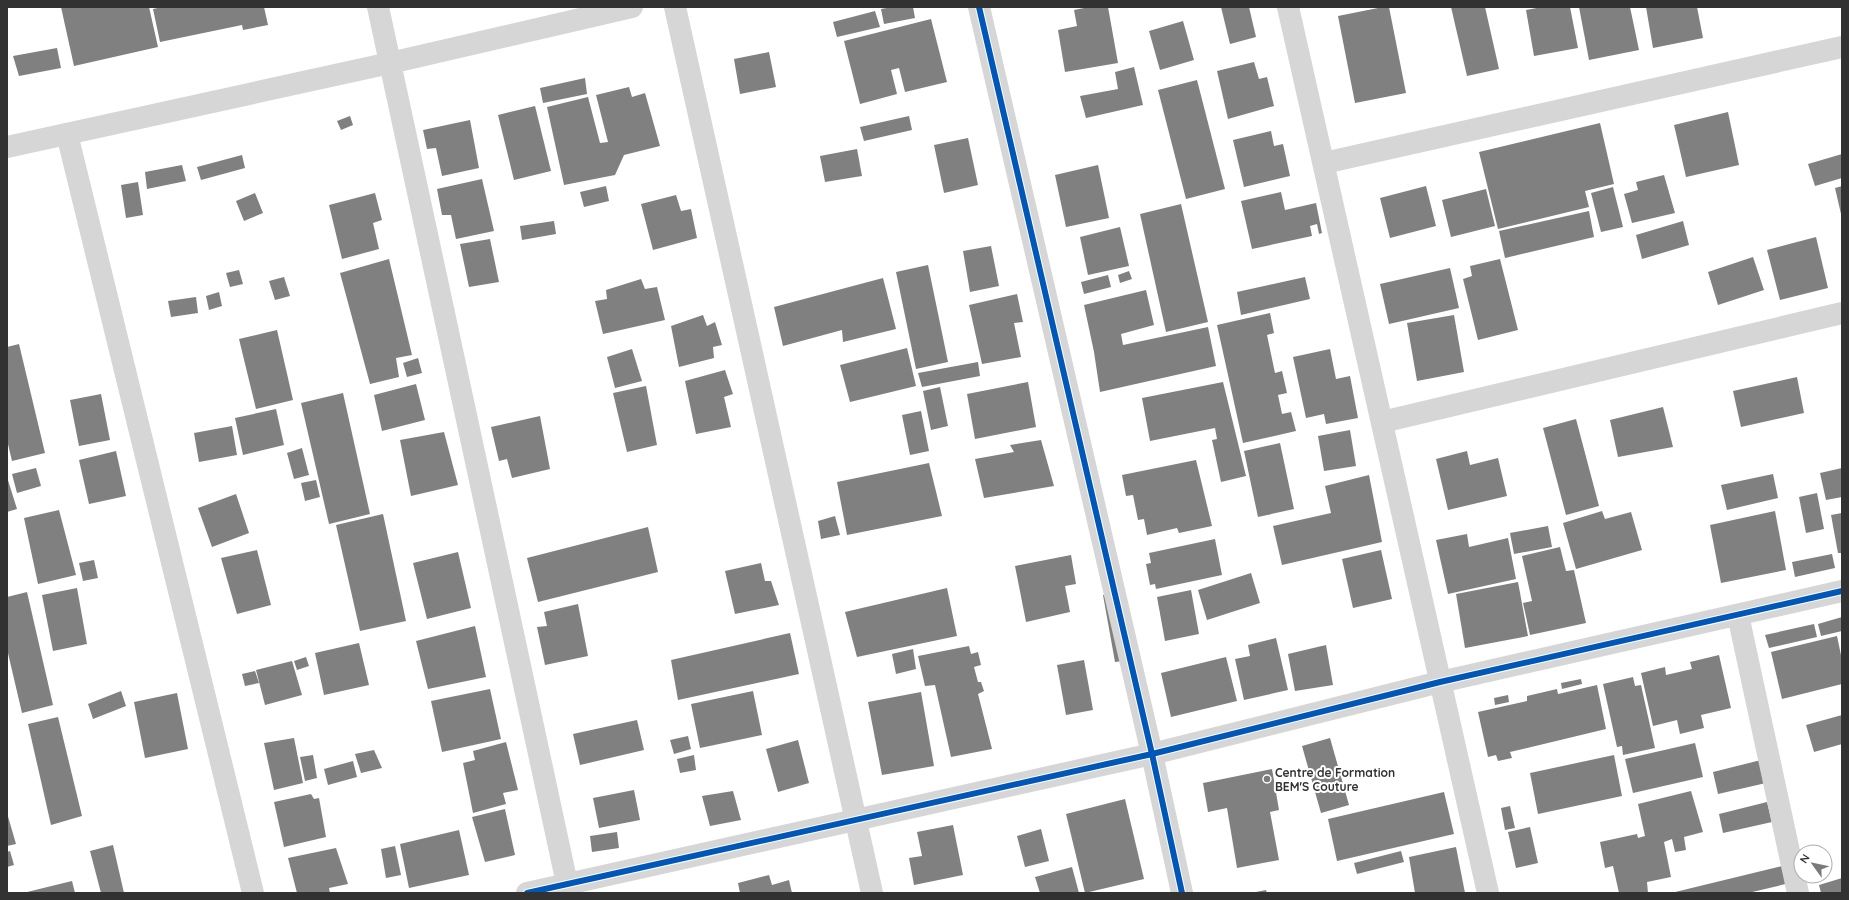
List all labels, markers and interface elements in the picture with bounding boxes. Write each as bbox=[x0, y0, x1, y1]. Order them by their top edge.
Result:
place label: Centre de Formation BEM'S Couture bbox=[1275, 765, 1395, 794]
marker: Centre de Formation BEM'S Couture bbox=[1262, 774, 1272, 784]
north arrow bbox=[1793, 844, 1833, 884]
text: N bbox=[1797, 851, 1813, 866]

